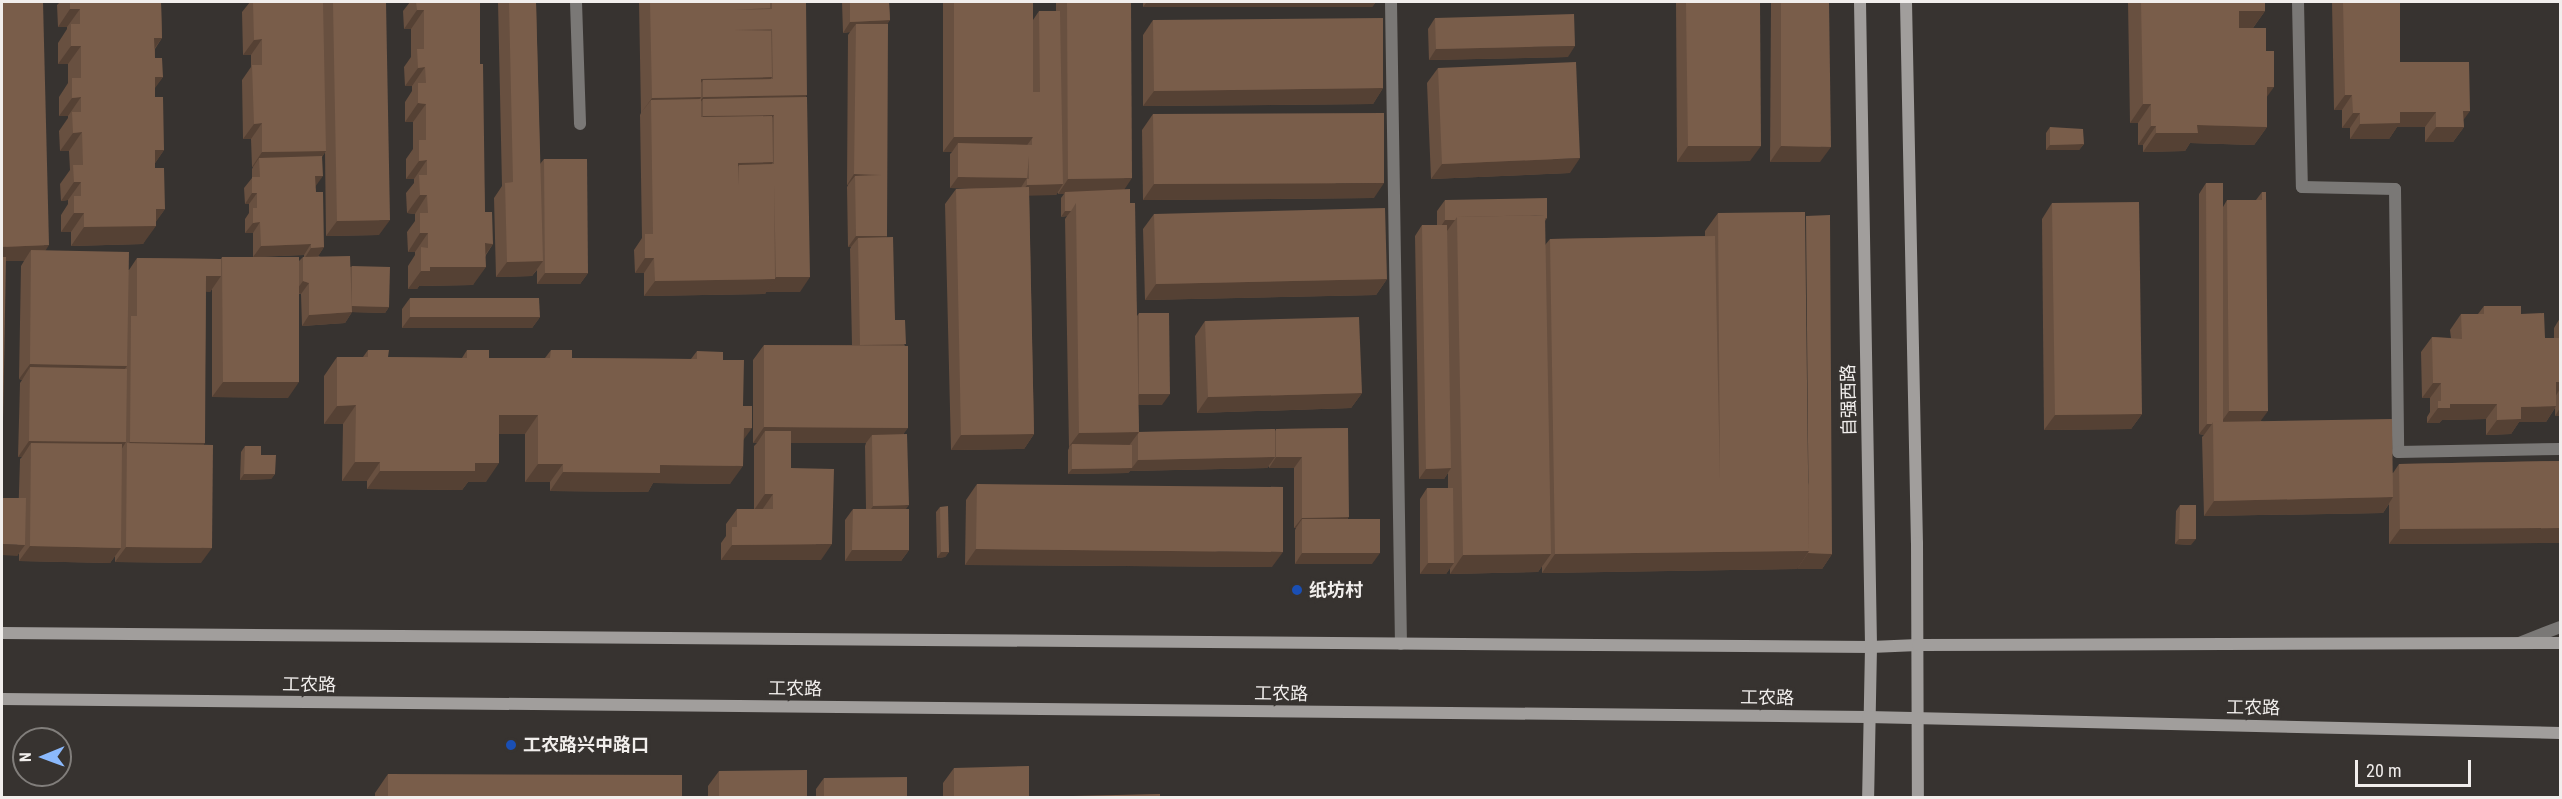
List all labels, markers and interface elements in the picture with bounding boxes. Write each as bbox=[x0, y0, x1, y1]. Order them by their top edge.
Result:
street label: 自强西路 bbox=[1838, 364, 1860, 436]
place label: 纸坊村 bbox=[1309, 579, 1363, 601]
marker: 纸坊村 bbox=[1290, 583, 1304, 597]
street label: 工农路 bbox=[282, 674, 336, 696]
street label: 工农路 bbox=[768, 678, 822, 700]
street label: 工农路 bbox=[1254, 683, 1308, 705]
street label: 工农路 bbox=[1740, 687, 1794, 709]
street label: 工农路 bbox=[2226, 697, 2280, 719]
north arrow bbox=[12, 727, 72, 787]
place label: 工农路兴中路口 bbox=[523, 734, 649, 756]
marker: 工农路兴中路口 bbox=[504, 738, 518, 752]
scale bar bbox=[2358, 748, 2474, 786]
text: N bbox=[16, 752, 35, 762]
text: 20 m bbox=[2366, 760, 2401, 781]

